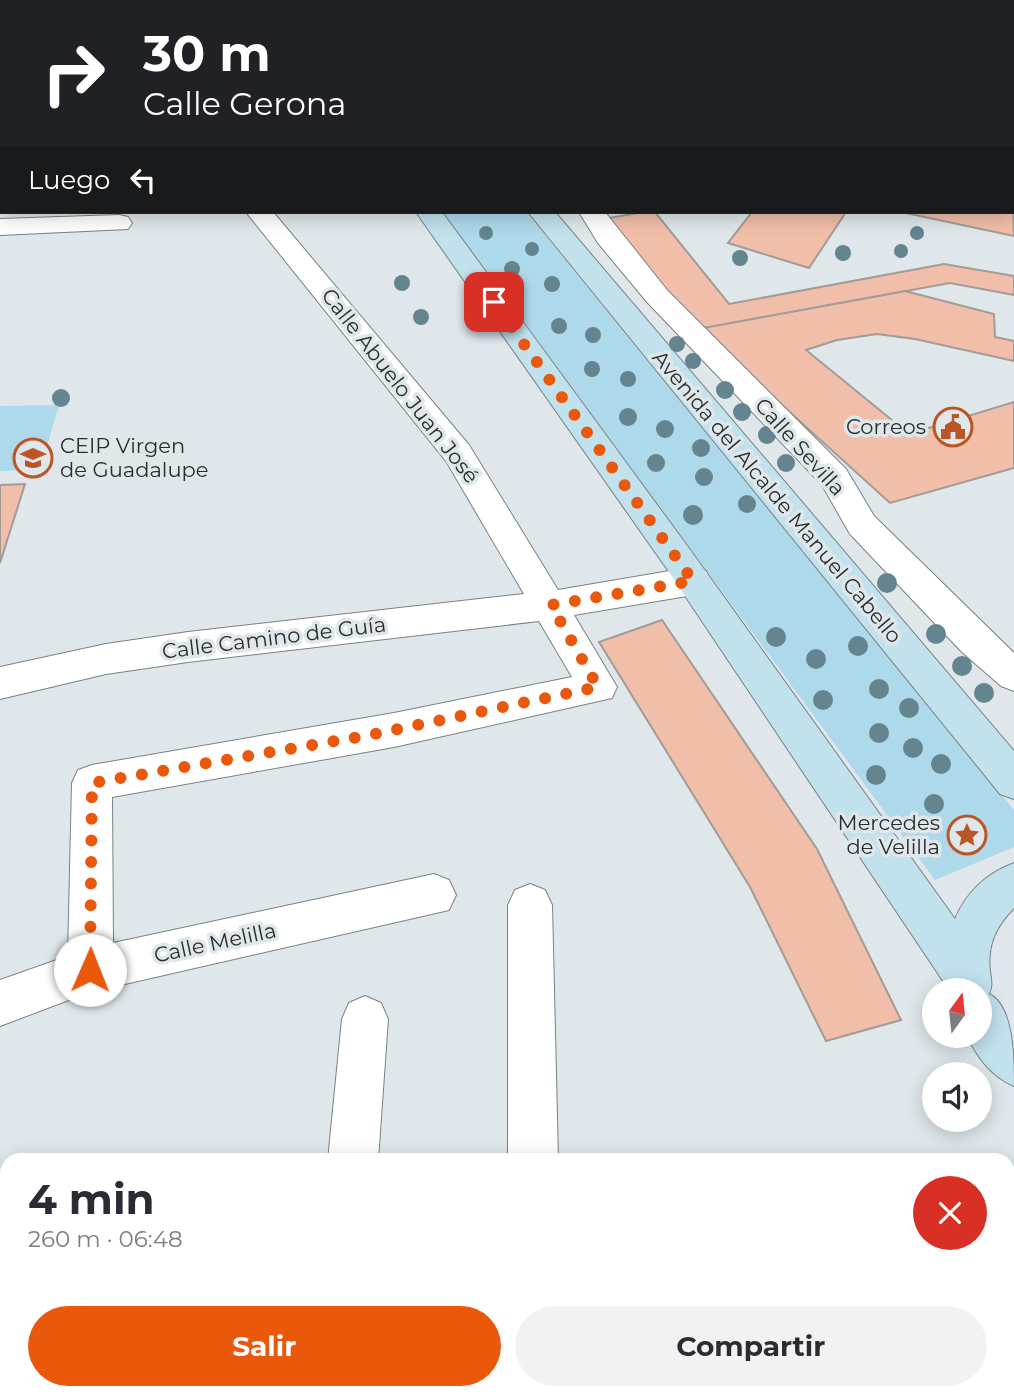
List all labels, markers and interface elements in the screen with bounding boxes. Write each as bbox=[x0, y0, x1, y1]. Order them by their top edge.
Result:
text: 30 m bbox=[143, 24, 271, 83]
icon: right bbox=[28, 28, 119, 119]
text: Calle Gerona bbox=[143, 84, 346, 123]
icon: left bbox=[124, 161, 162, 199]
text: Luego bbox=[28, 164, 110, 196]
pin bbox=[464, 272, 524, 332]
street label: Calle Abuelo Juan José bbox=[317, 283, 484, 488]
icon: arrive bbox=[475, 283, 513, 321]
street label: Avenida del Alcalde Manuel Cabello bbox=[647, 345, 907, 648]
street label: Calle Sevilla bbox=[750, 393, 851, 501]
public building icon: Correos bbox=[932, 406, 974, 448]
place label: Correos bbox=[846, 414, 926, 439]
place label: CEIP Virgen de Guadalupe bbox=[60, 433, 208, 482]
school or university icon: CEIP Virgen de Guadalupe bbox=[12, 437, 54, 479]
street label: Calle Camino de Guía bbox=[161, 611, 387, 664]
place label: Mercedes de Velilla bbox=[838, 810, 940, 859]
place icon: Mercedes de Velilla bbox=[946, 814, 988, 856]
street label: Calle Melilla bbox=[151, 917, 278, 968]
position arrow bbox=[53, 933, 127, 1007]
north arrow bbox=[922, 978, 992, 1048]
map controls bbox=[922, 978, 992, 1132]
button: sound bbox=[922, 1062, 992, 1132]
text: 4 min bbox=[28, 1173, 155, 1225]
button: close bbox=[913, 1176, 987, 1250]
text: 260 m · 06:48 bbox=[28, 1225, 183, 1253]
button: Salir bbox=[28, 1306, 501, 1386]
button: Compartir bbox=[515, 1306, 987, 1386]

